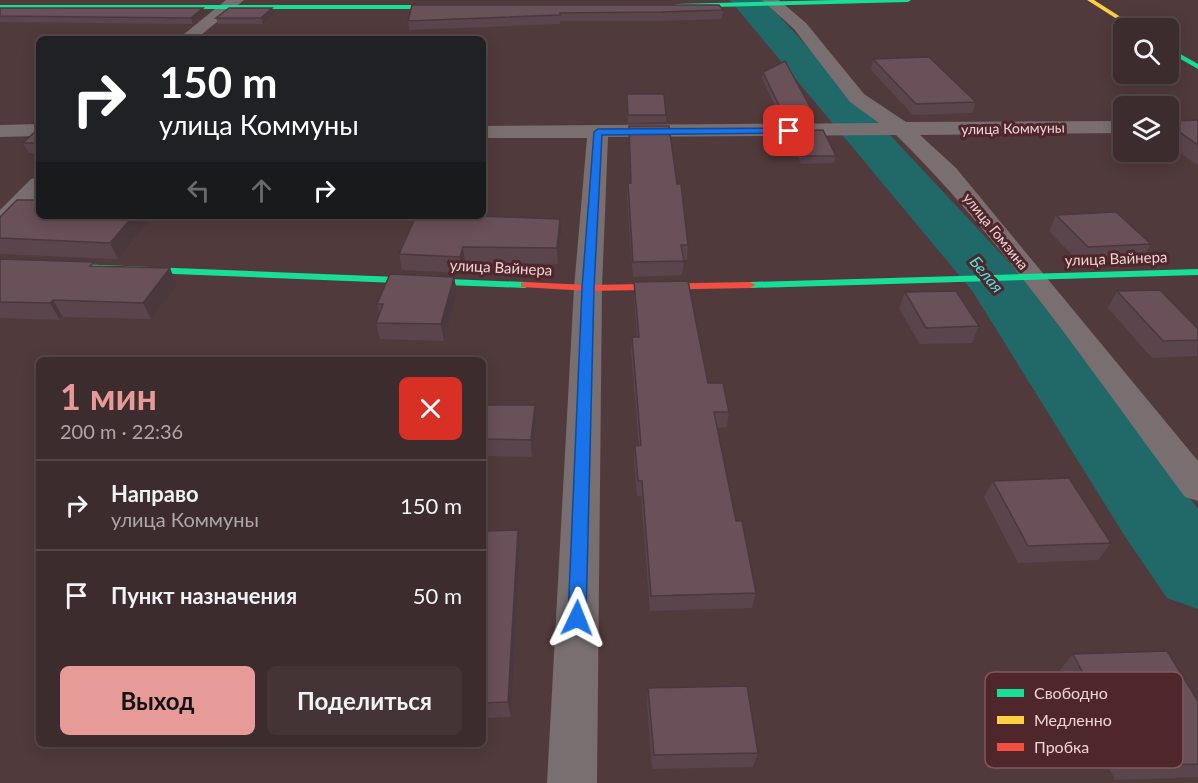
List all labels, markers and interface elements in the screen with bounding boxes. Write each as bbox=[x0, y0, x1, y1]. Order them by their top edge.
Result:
map controls bbox=[1113, 18, 1179, 162]
button: search bbox=[1113, 18, 1179, 84]
text: 150 m bbox=[159, 57, 277, 107]
icon: right bbox=[60, 60, 138, 138]
button: layers bbox=[1113, 96, 1179, 162]
pin bbox=[763, 105, 814, 156]
text: улица Коммуны bbox=[159, 108, 359, 141]
icon: arrive bbox=[772, 114, 805, 147]
street label: улица Коммуны bbox=[961, 119, 1065, 137]
icon: left bbox=[182, 174, 215, 207]
icon: ahead bbox=[245, 174, 278, 207]
icon: right bbox=[308, 174, 341, 207]
street label: улица Гомзина bbox=[960, 189, 1032, 273]
street label: улица Вайнера bbox=[1064, 247, 1168, 269]
water label: Белая bbox=[966, 252, 1008, 296]
street label: улица Вайнера bbox=[449, 255, 553, 279]
text: 1 мин bbox=[60, 374, 157, 418]
button: close bbox=[399, 377, 462, 440]
text: 200 m · 22:36 bbox=[60, 419, 183, 443]
text: Направо bbox=[111, 480, 199, 507]
icon: right bbox=[60, 489, 93, 522]
text: 150 m bbox=[400, 492, 462, 519]
text: улица Коммуны bbox=[111, 507, 259, 531]
icon: arrive bbox=[60, 579, 93, 612]
text: Пункт назначения bbox=[111, 582, 297, 609]
text: 50 m bbox=[413, 582, 462, 609]
position arrow bbox=[545, 586, 609, 650]
button: Выход bbox=[60, 666, 255, 735]
button: Поделиться bbox=[267, 666, 462, 735]
legend bbox=[985, 672, 1183, 768]
text: Свободно bbox=[1034, 683, 1108, 702]
text: Медленно bbox=[1034, 710, 1112, 729]
text: Пробка bbox=[1034, 737, 1089, 756]

